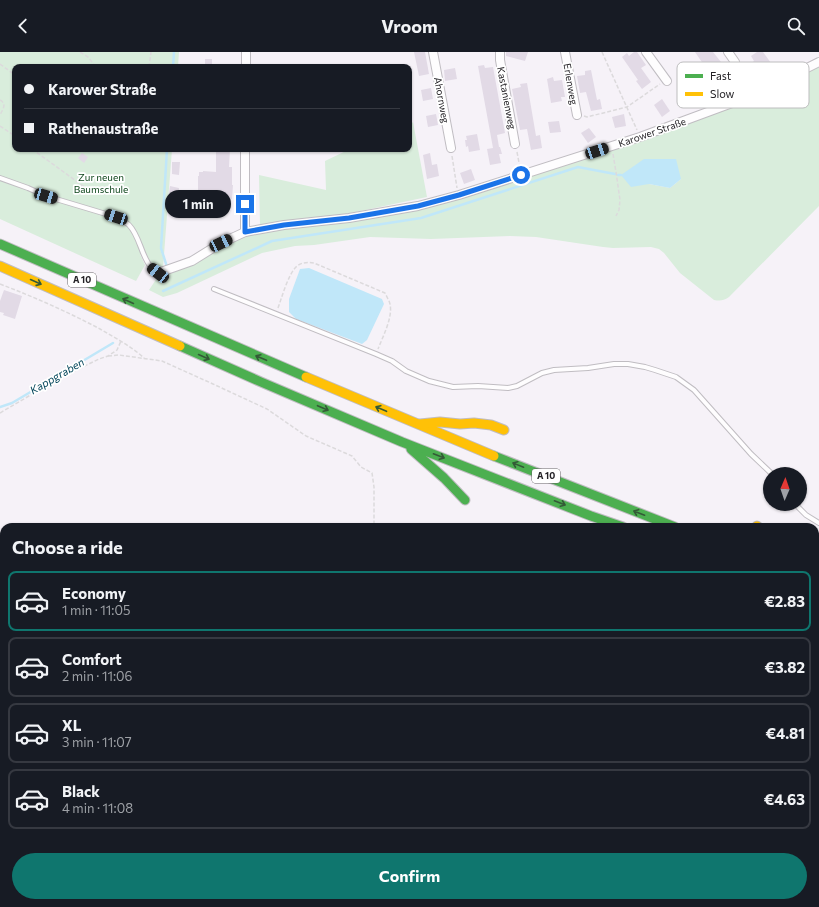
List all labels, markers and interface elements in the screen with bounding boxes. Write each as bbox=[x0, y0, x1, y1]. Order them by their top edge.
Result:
icon: back bbox=[12, 15, 34, 37]
text: Vroom bbox=[381, 15, 438, 37]
icon: search bbox=[785, 15, 807, 37]
street label: Erlenweg bbox=[561, 62, 581, 106]
legend bbox=[677, 62, 809, 108]
street label: Kastanienweg bbox=[495, 66, 519, 131]
text: Fast bbox=[710, 69, 732, 82]
street label: Ahornweg bbox=[432, 76, 452, 125]
text: Karower Straße bbox=[48, 80, 156, 98]
text: Slow bbox=[710, 87, 735, 100]
street label: Karower Straße bbox=[617, 115, 687, 149]
text: Rathenaustraße bbox=[48, 119, 159, 137]
car bbox=[584, 142, 610, 160]
route start bbox=[512, 166, 530, 184]
park label: Zur neuen Baumschule bbox=[74, 171, 128, 195]
car bbox=[33, 187, 59, 205]
callout: 1 min bbox=[165, 190, 231, 218]
route end bbox=[236, 195, 254, 213]
text: 1 min bbox=[183, 196, 213, 212]
car bbox=[103, 208, 129, 226]
car bbox=[208, 232, 234, 254]
car bbox=[145, 261, 171, 285]
road number: A 10 bbox=[68, 273, 96, 287]
one-way arrow bbox=[29, 279, 41, 286]
one-way arrow bbox=[123, 296, 135, 304]
one-way arrow bbox=[197, 354, 209, 361]
one-way arrow bbox=[256, 354, 268, 361]
water label: Kappgraben bbox=[27, 355, 86, 396]
one-way arrow bbox=[316, 405, 328, 413]
one-way arrow bbox=[375, 405, 387, 412]
one-way arrow bbox=[432, 453, 444, 461]
one-way arrow bbox=[512, 461, 524, 468]
north arrow bbox=[763, 467, 807, 511]
map controls bbox=[763, 467, 807, 511]
road number: A 10 bbox=[532, 469, 560, 483]
one-way arrow bbox=[553, 500, 565, 508]
one-way arrow bbox=[633, 509, 645, 517]
text: Choose a ride bbox=[12, 536, 123, 558]
icon: car bbox=[14, 583, 50, 619]
text: Economy bbox=[62, 584, 126, 602]
text: €2.83 bbox=[764, 592, 805, 610]
text: 1 min · 11:05 bbox=[62, 602, 130, 618]
icon: car bbox=[14, 649, 50, 685]
text: Comfort bbox=[62, 650, 122, 668]
text: €3.82 bbox=[764, 658, 805, 676]
text: 2 min · 11:06 bbox=[62, 668, 132, 684]
icon: car bbox=[14, 715, 50, 751]
text: XL bbox=[62, 716, 81, 734]
text: €4.81 bbox=[765, 724, 805, 742]
text: 3 min · 11:07 bbox=[62, 734, 132, 750]
icon: car bbox=[14, 781, 50, 817]
text: Black bbox=[62, 782, 100, 800]
text: €4.63 bbox=[764, 790, 805, 808]
text: 4 min · 11:08 bbox=[62, 800, 133, 816]
button: Confirm bbox=[12, 853, 807, 899]

